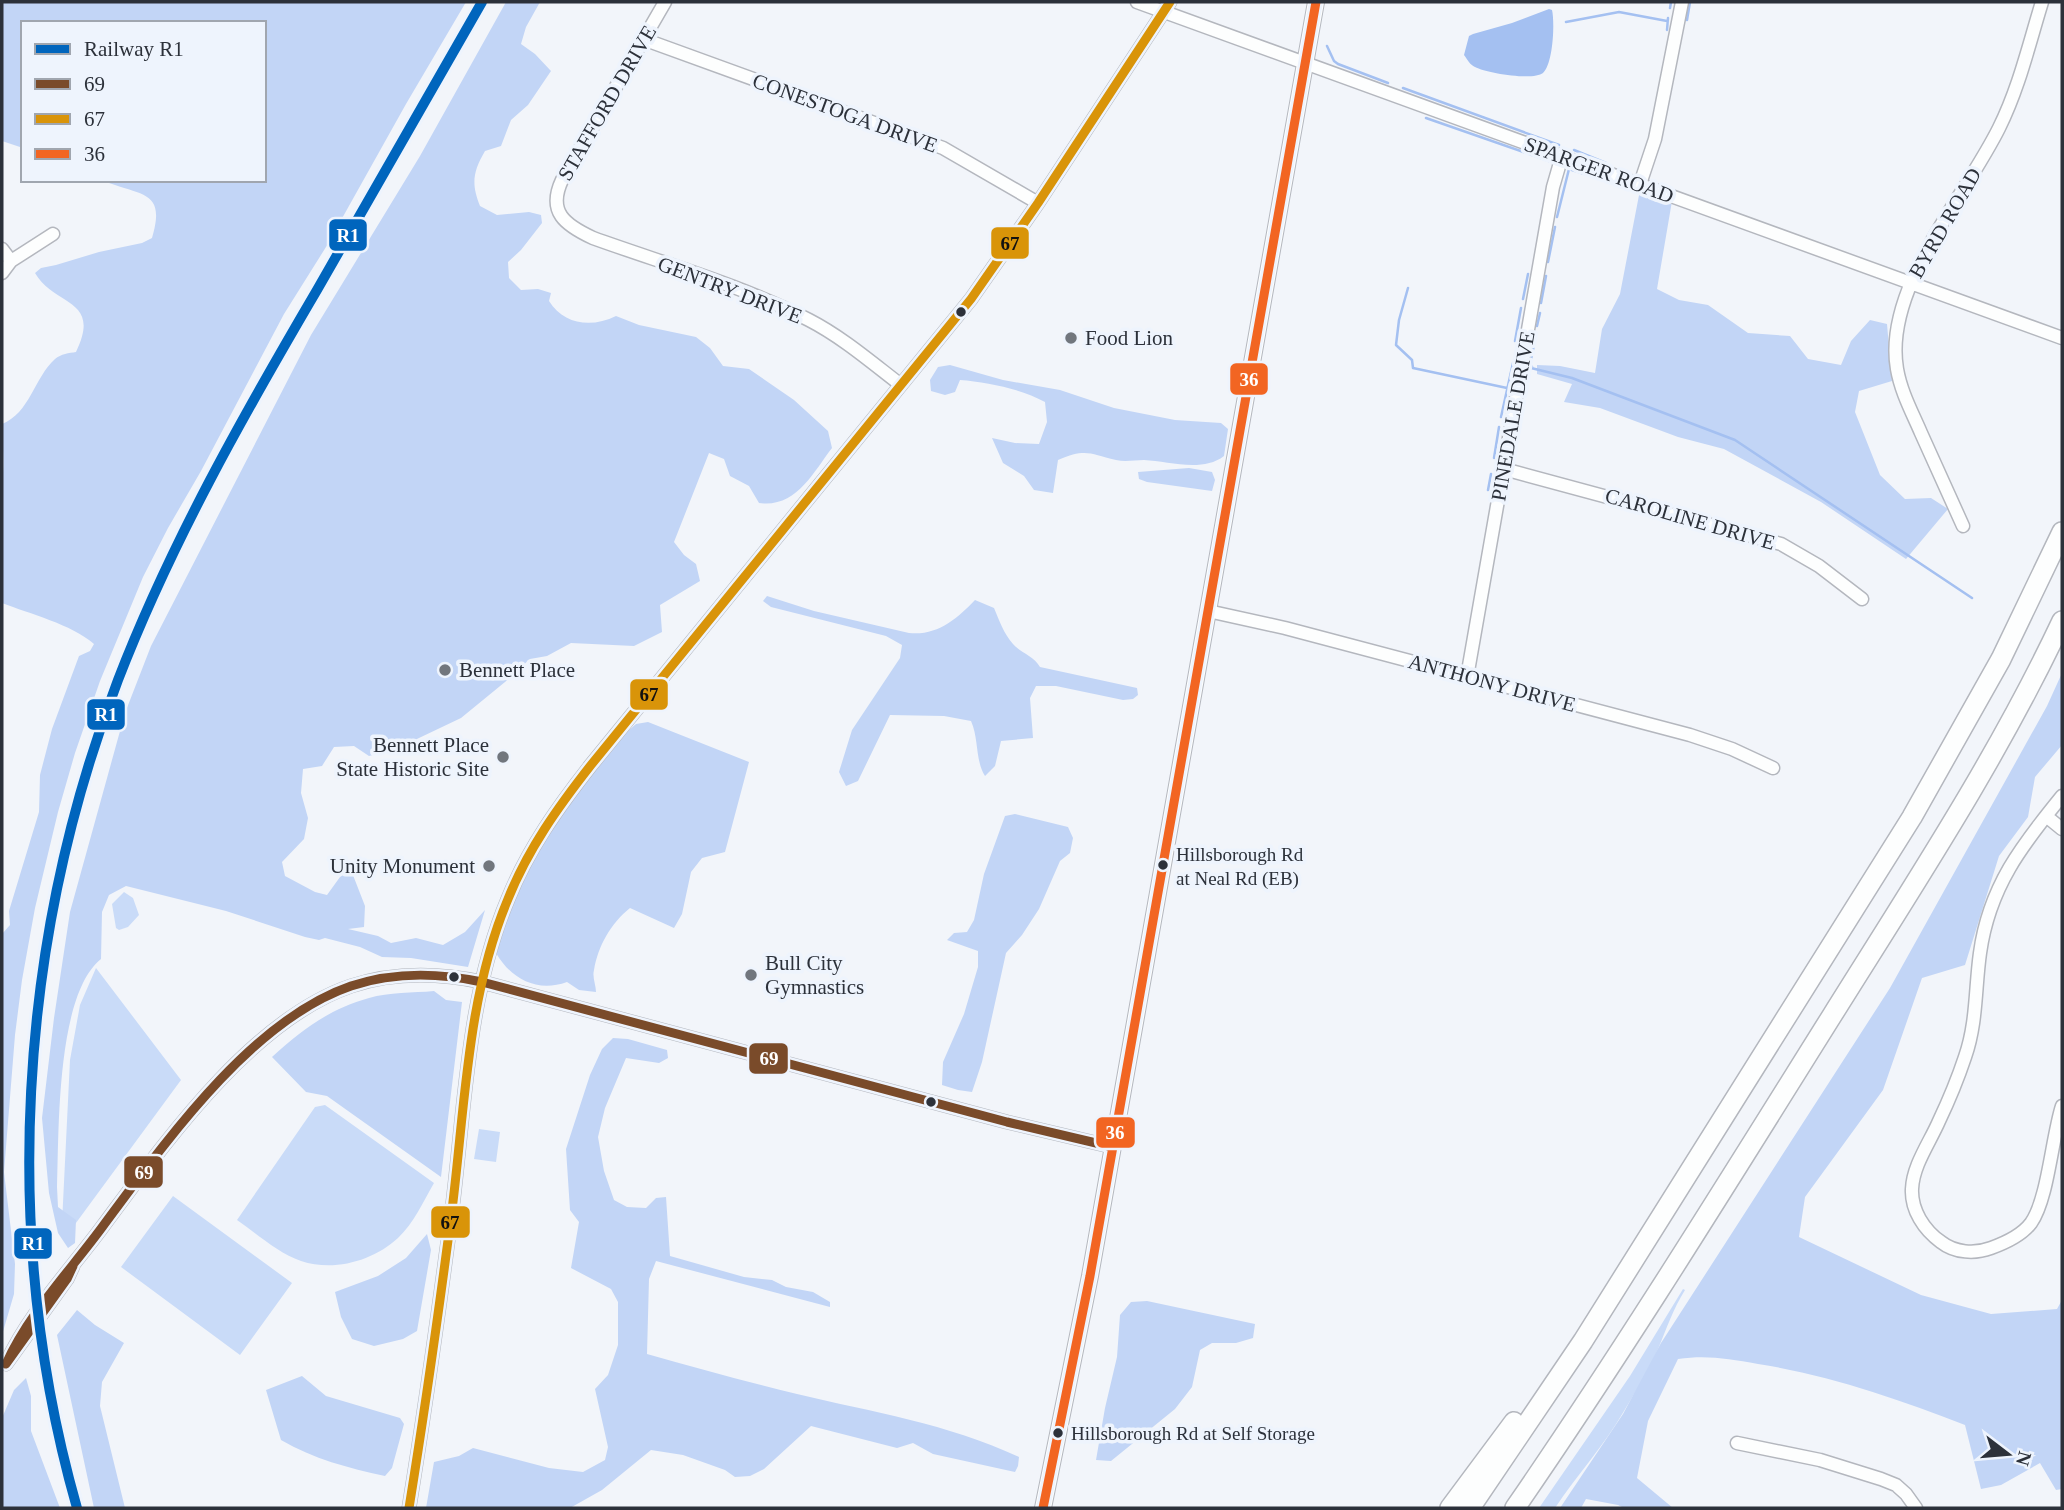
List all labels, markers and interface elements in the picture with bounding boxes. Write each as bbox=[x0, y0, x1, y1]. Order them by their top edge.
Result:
legend bbox=[21, 21, 266, 182]
street label: STAFFORD DRIVE bbox=[553, 21, 661, 185]
text: Railway R1 bbox=[84, 37, 184, 61]
street label: CONESTOGA DRIVE bbox=[749, 68, 941, 158]
text: 69 bbox=[84, 72, 105, 96]
text: 67 bbox=[84, 107, 105, 131]
street label: SPARGER ROAD bbox=[1521, 132, 1677, 208]
text: 36 bbox=[84, 142, 105, 166]
street label: BYRD ROAD bbox=[1904, 164, 1986, 282]
line badge: R1 bbox=[328, 218, 368, 252]
text: R1 bbox=[336, 225, 360, 246]
line badge: 67 bbox=[990, 226, 1030, 260]
text: 67 bbox=[1001, 233, 1020, 254]
street label: GENTRY DRIVE bbox=[654, 251, 806, 329]
unlabelled marker bbox=[954, 305, 968, 319]
place label: Food Lion bbox=[1085, 326, 1174, 350]
street label: PINEDALE DRIVE bbox=[1486, 329, 1540, 503]
marker: Food Lion bbox=[1063, 330, 1079, 346]
line badge: 36 bbox=[1229, 362, 1269, 396]
text: 36 bbox=[1240, 369, 1259, 390]
street label: CAROLINE DRIVE bbox=[1602, 483, 1778, 555]
street label: ANTHONY DRIVE bbox=[1406, 649, 1578, 717]
place label: Bennett Place bbox=[459, 658, 575, 682]
marker: Bennett Place bbox=[437, 662, 453, 678]
line badge: 67 bbox=[629, 678, 669, 711]
text: 67 bbox=[640, 684, 659, 705]
line badge: R1 bbox=[86, 698, 126, 731]
text: R1 bbox=[94, 704, 118, 725]
place label: Bennett Place State Historic Site bbox=[336, 733, 489, 781]
marker: Bennett Place State Historic Site bbox=[495, 749, 511, 765]
place label: Hillsborough Rd at Neal Rd (EB) bbox=[1176, 844, 1304, 890]
place label: Unity Monument bbox=[330, 854, 475, 878]
marker: Unity Monument bbox=[481, 858, 497, 874]
marker: Hillsborough Rd at Neal Rd (EB) bbox=[1156, 858, 1170, 872]
place label: Bull City Gymnastics bbox=[765, 951, 864, 999]
marker: Bull City Gymnastics bbox=[743, 967, 759, 983]
unlabelled marker bbox=[447, 970, 461, 984]
line badge: 69 bbox=[748, 1042, 789, 1075]
text: 69 bbox=[760, 1048, 779, 1069]
unlabelled marker bbox=[924, 1095, 938, 1109]
line badge: 36 bbox=[1095, 1116, 1136, 1149]
text: 36 bbox=[1106, 1122, 1125, 1143]
line badge: 69 bbox=[123, 1155, 164, 1189]
text: 69 bbox=[135, 1162, 154, 1183]
line badge: 67 bbox=[430, 1205, 471, 1239]
text: 67 bbox=[441, 1212, 460, 1233]
line badge: R1 bbox=[13, 1227, 53, 1260]
text: R1 bbox=[21, 1233, 45, 1254]
north arrow bbox=[1973, 1419, 2043, 1489]
place label: Hillsborough Rd at Self Storage bbox=[1071, 1423, 1315, 1444]
marker: Hillsborough Rd at Self Storage bbox=[1051, 1426, 1065, 1440]
text: N bbox=[2012, 1449, 2036, 1468]

